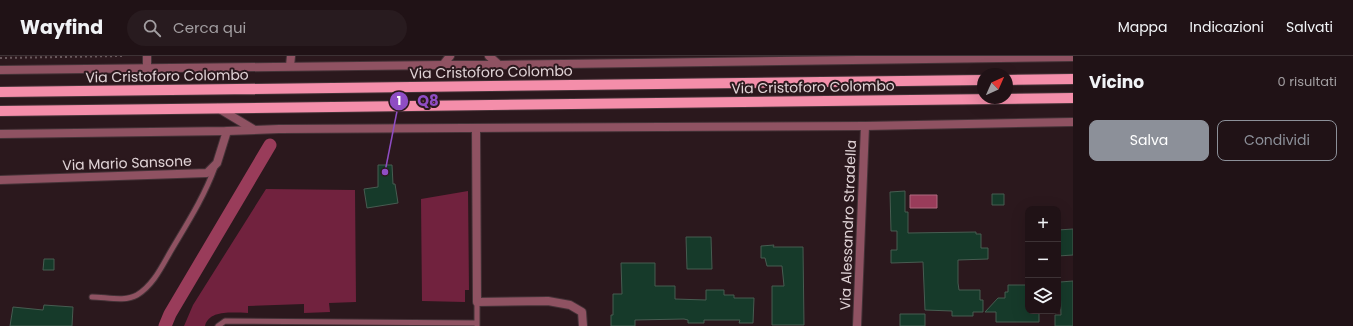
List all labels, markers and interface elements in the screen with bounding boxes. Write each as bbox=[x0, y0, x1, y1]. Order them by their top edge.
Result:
search box bbox=[127, 10, 407, 46]
text: Wayfind bbox=[20, 14, 103, 41]
icon: search bbox=[141, 17, 163, 39]
text: Cerca qui bbox=[173, 17, 246, 38]
text: Mappa bbox=[1118, 17, 1168, 37]
text: Indicazioni bbox=[1190, 17, 1264, 37]
text: Salvati bbox=[1286, 17, 1333, 37]
street label: Via Cristoforo Colombo bbox=[409, 61, 573, 83]
street label: Via Cristoforo Colombo bbox=[85, 65, 249, 87]
north arrow bbox=[977, 68, 1013, 104]
text: Vicino bbox=[1089, 70, 1144, 94]
text: 0 risultati bbox=[1278, 72, 1337, 91]
street label: Via Cristoforo Colombo bbox=[731, 76, 895, 98]
callout: Q8 bbox=[389, 87, 447, 114]
text: Q8 bbox=[417, 90, 439, 111]
text: 1 bbox=[397, 92, 401, 109]
button: Salva bbox=[1089, 120, 1209, 161]
button: Condividi bbox=[1217, 120, 1337, 161]
street label: Via Alessandro Stradella bbox=[835, 139, 861, 311]
street label: Via Mario Sansone bbox=[62, 151, 192, 175]
map controls bbox=[1025, 206, 1061, 314]
button: + bbox=[1025, 206, 1061, 242]
button: − bbox=[1025, 242, 1061, 278]
button: layers bbox=[1025, 278, 1061, 314]

